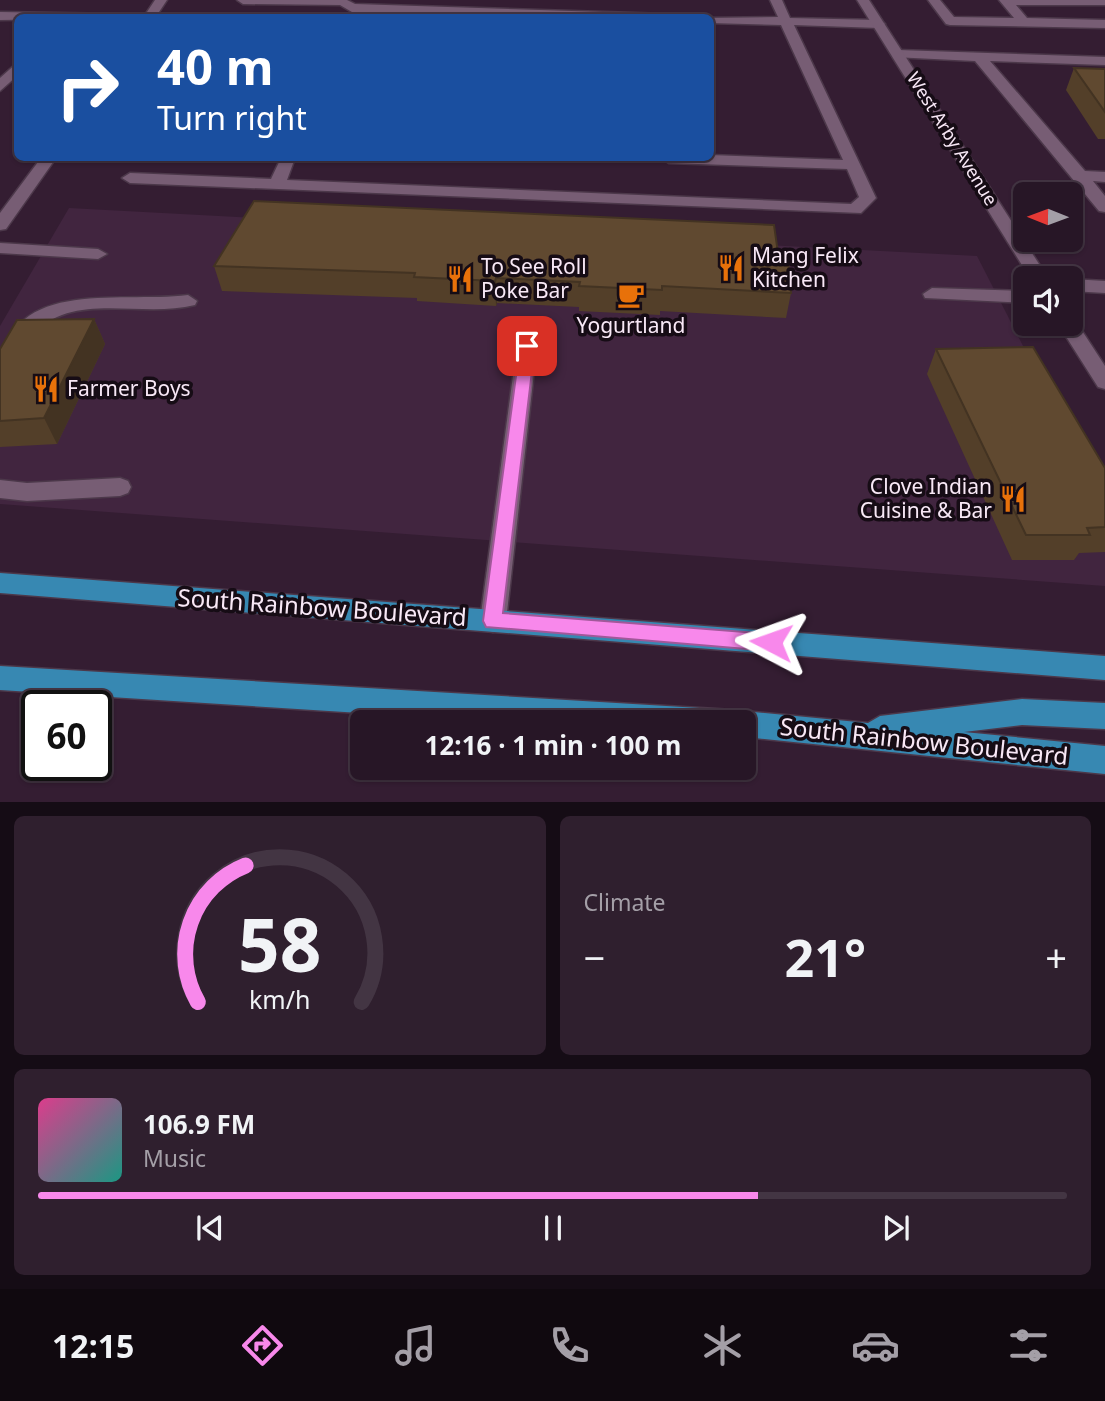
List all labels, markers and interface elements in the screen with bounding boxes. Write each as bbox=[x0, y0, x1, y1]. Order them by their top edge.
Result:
text: 40 m bbox=[157, 33, 274, 99]
icon: right bbox=[42, 42, 133, 133]
street label: West Arby Avenue bbox=[902, 67, 1004, 210]
text: Turn right bbox=[157, 96, 307, 139]
north arrow bbox=[1013, 182, 1083, 252]
map controls bbox=[1013, 182, 1083, 336]
place label: Mang Felix Kitchen bbox=[752, 241, 859, 293]
place label: To See Roll Poke Bar bbox=[481, 252, 587, 304]
restaurant icon: Mang Felix Kitchen bbox=[716, 253, 746, 283]
restaurant icon: To See Roll Poke Bar bbox=[445, 264, 475, 294]
button: sound bbox=[1013, 266, 1083, 336]
cafe icon: Yogurtland bbox=[616, 280, 646, 310]
place label: Yogurtland bbox=[577, 311, 685, 339]
pin bbox=[497, 316, 557, 376]
icon: arrive bbox=[508, 327, 546, 365]
restaurant icon: Farmer Boys bbox=[31, 374, 61, 404]
place label: Farmer Boys bbox=[67, 374, 191, 402]
place label: Clove Indian Cuisine & Bar bbox=[860, 472, 992, 524]
restaurant icon: Clove Indian Cuisine & Bar bbox=[998, 484, 1028, 514]
street label: South Rainbow Boulevard bbox=[176, 580, 468, 633]
position arrow bbox=[734, 605, 808, 679]
speed limit sign: 60 bbox=[21, 690, 112, 781]
street label: South Rainbow Boulevard bbox=[778, 709, 1070, 772]
text: 12:16 · 1 min · 100 m bbox=[425, 727, 681, 763]
text: Climate bbox=[584, 886, 666, 918]
text: 58 bbox=[238, 894, 321, 993]
text: 21° bbox=[784, 921, 866, 992]
text: − bbox=[584, 931, 605, 983]
text: + bbox=[1045, 931, 1067, 983]
text: km/h bbox=[249, 981, 311, 1015]
text: 106.9 FM bbox=[143, 1106, 255, 1142]
text: Music bbox=[143, 1142, 206, 1174]
icon: previous bbox=[191, 1209, 229, 1247]
icon: pause bbox=[534, 1209, 572, 1247]
icon: next bbox=[877, 1209, 915, 1247]
icon: directions bbox=[238, 1321, 287, 1370]
icon: music bbox=[391, 1321, 440, 1370]
icon: phone bbox=[545, 1321, 594, 1370]
icon: climate bbox=[698, 1321, 747, 1370]
icon: car bbox=[851, 1321, 900, 1370]
icon: filters bbox=[1004, 1321, 1053, 1370]
text: 12:15 bbox=[52, 1324, 134, 1367]

